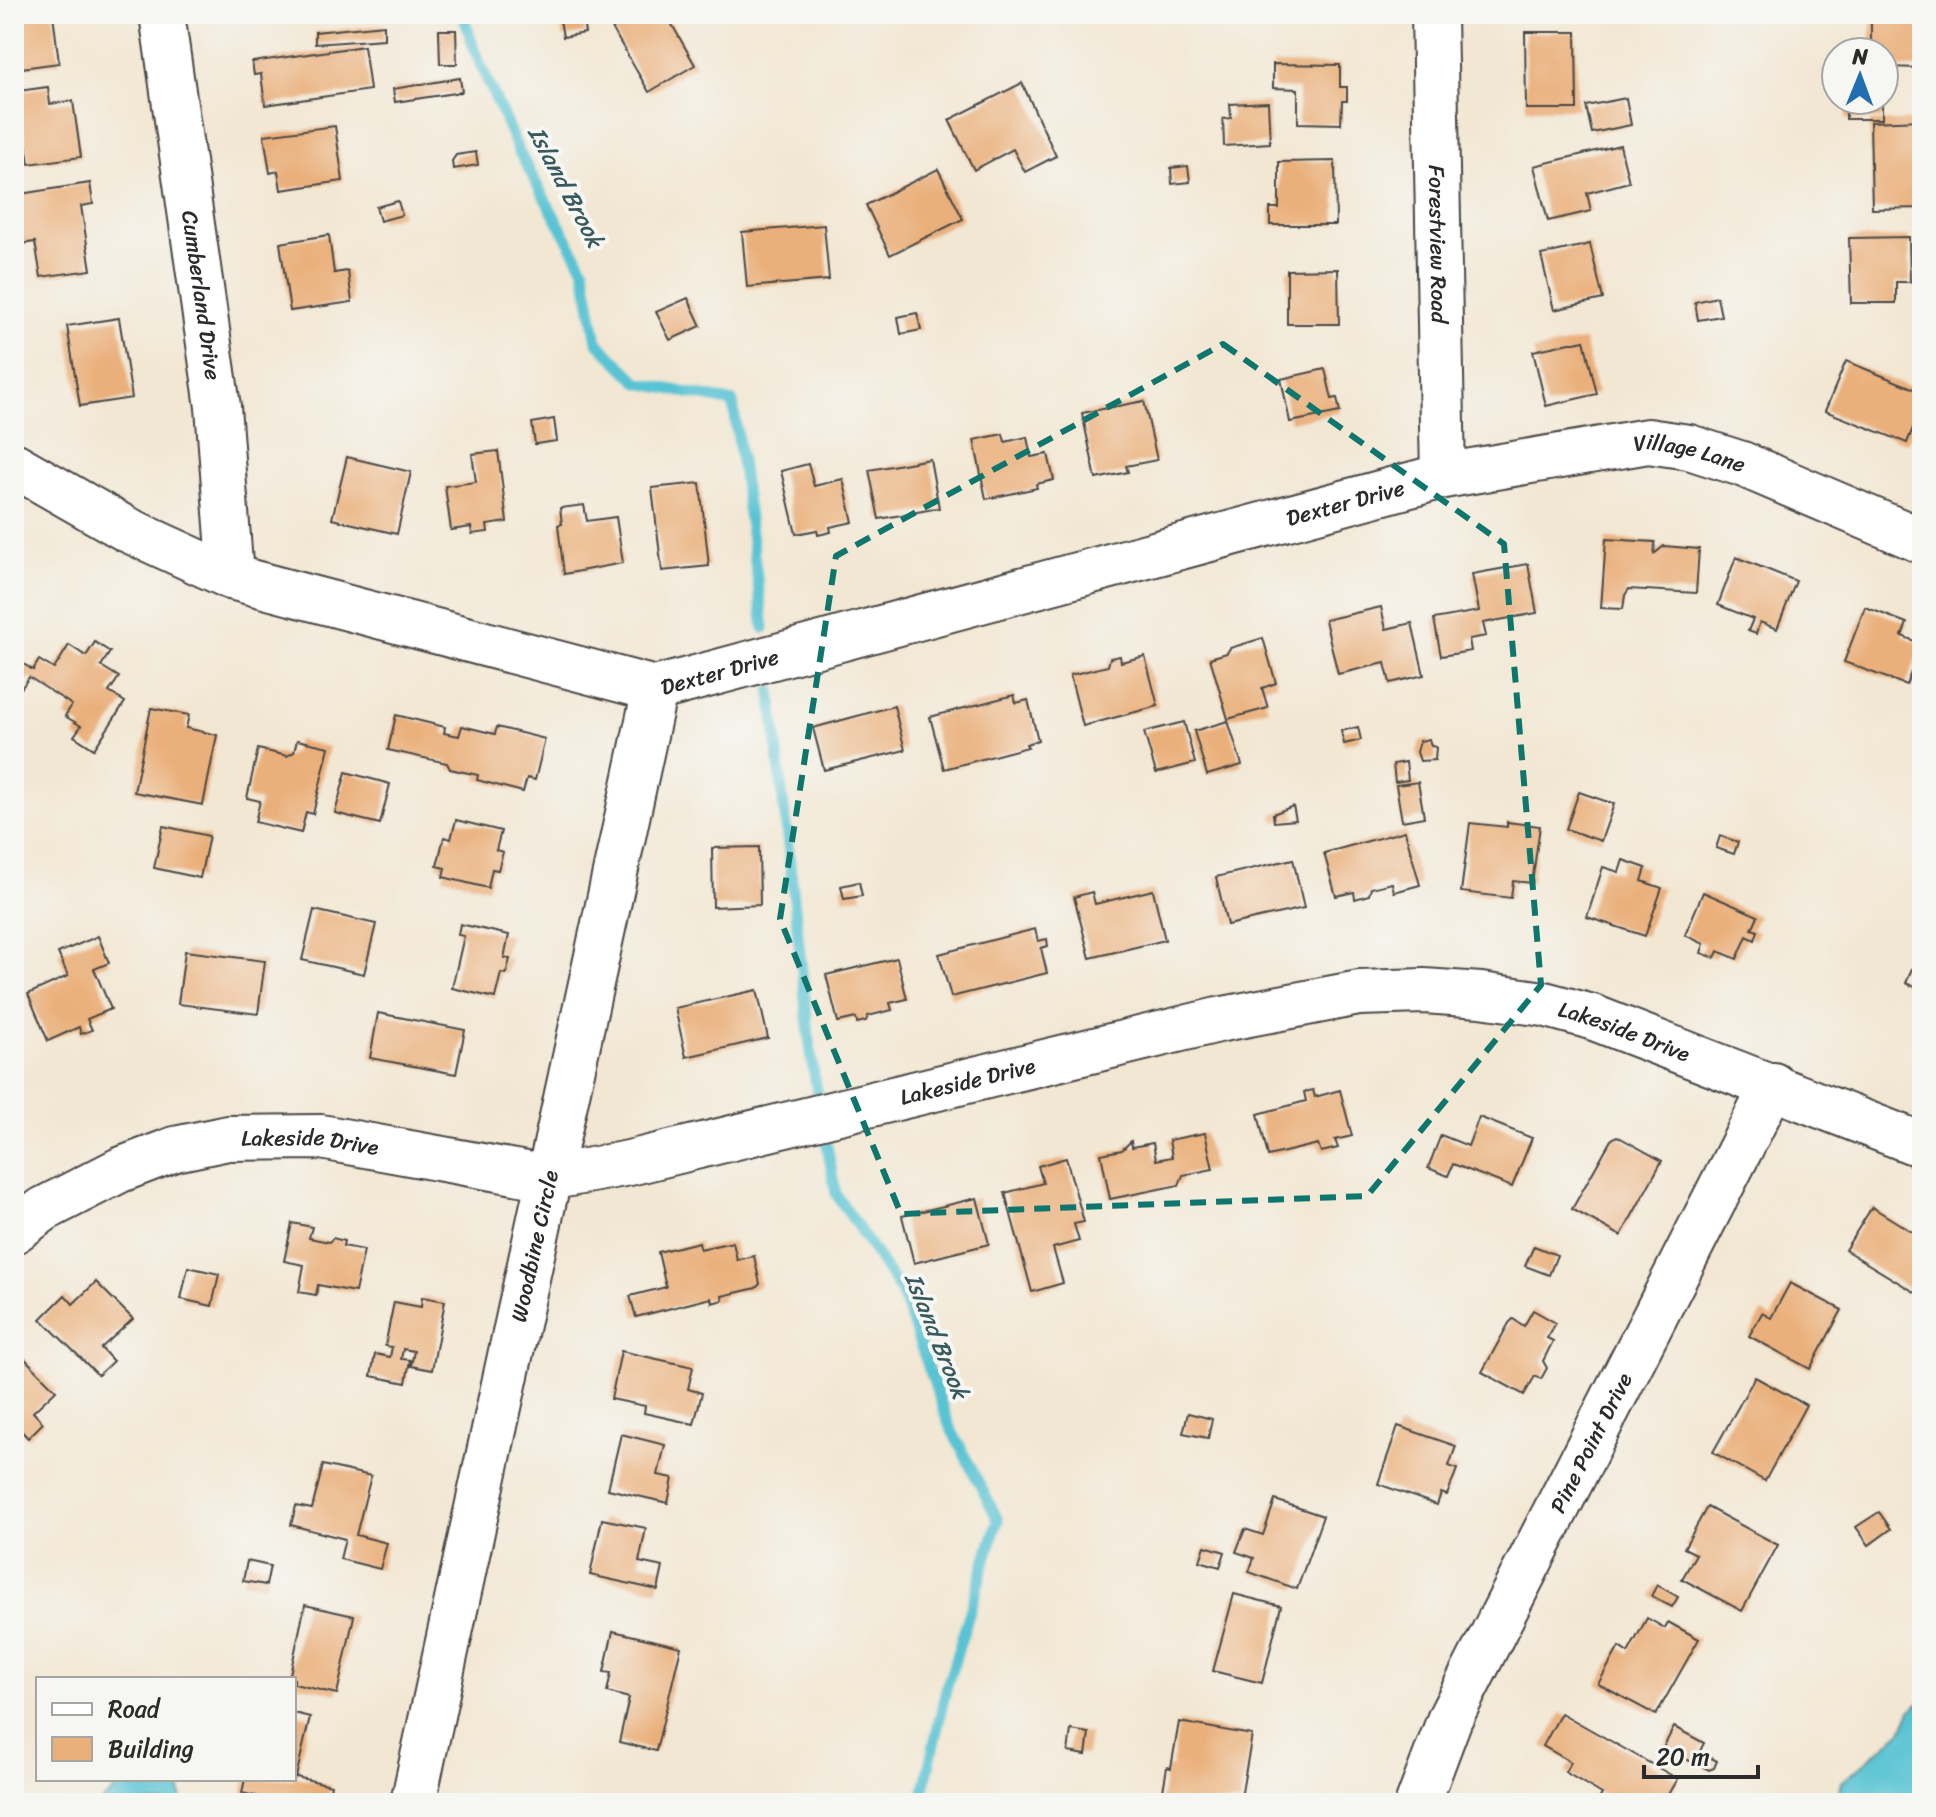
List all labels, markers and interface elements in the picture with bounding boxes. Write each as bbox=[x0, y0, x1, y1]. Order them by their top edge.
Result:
north arrow bbox=[1820, 36, 1900, 116]
text: N bbox=[1851, 37, 1869, 76]
water label: Island Brook bbox=[516, 117, 616, 257]
street label: Forestview Road bbox=[1417, 164, 1460, 325]
street label: Cumberland Drive bbox=[171, 208, 233, 382]
street label: Village Lane bbox=[1630, 421, 1751, 483]
street label: Dexter Drive bbox=[1282, 468, 1409, 537]
street label: Dexter Drive bbox=[656, 637, 783, 706]
street label: Lakeside Drive bbox=[1554, 989, 1697, 1073]
street label: Lakeside Drive bbox=[896, 1045, 1040, 1116]
street label: Lakeside Drive bbox=[241, 1117, 382, 1167]
street label: Woodbine Circle bbox=[499, 1166, 570, 1326]
water label: Island Brook bbox=[892, 1265, 982, 1407]
street label: Pine Point Drive bbox=[1538, 1365, 1643, 1520]
legend bbox=[36, 1677, 296, 1781]
text: Road bbox=[108, 1688, 162, 1730]
text: Building bbox=[108, 1728, 194, 1770]
scale bar bbox=[1644, 1729, 1758, 1779]
text: 20 m bbox=[1656, 1736, 1710, 1778]

